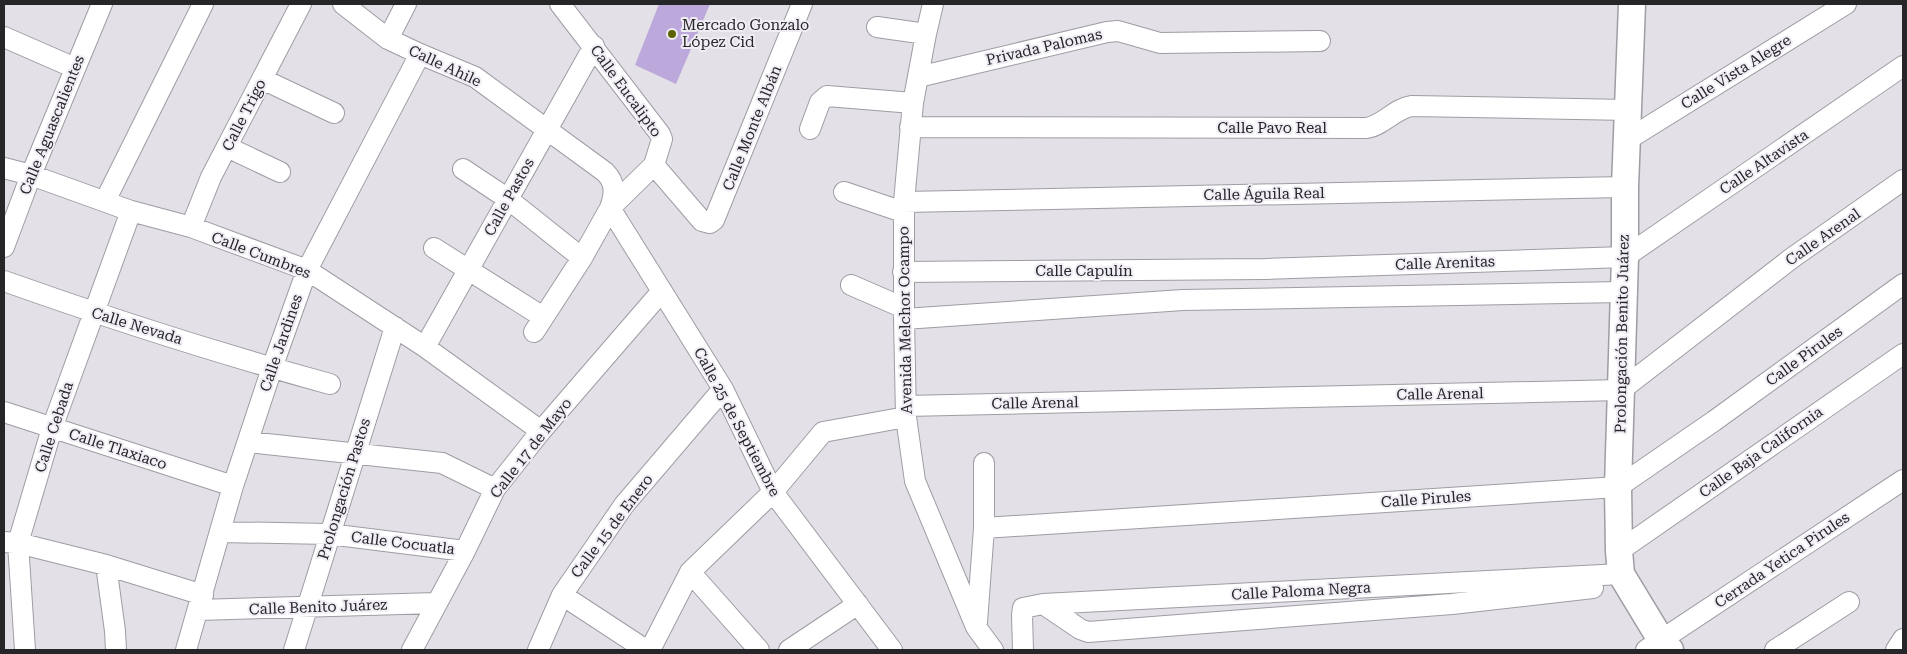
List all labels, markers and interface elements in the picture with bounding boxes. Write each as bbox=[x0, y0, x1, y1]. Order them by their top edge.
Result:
place label: Mercado Gonzalo López Cid bbox=[682, 16, 809, 51]
street label: Privada Palomas bbox=[984, 25, 1104, 69]
marker: Mercado Gonzalo López Cid bbox=[666, 28, 678, 40]
street label: Calle Vista Alegre bbox=[1678, 31, 1794, 113]
street label: Calle Ahile bbox=[406, 41, 484, 91]
street label: Calle Eucalipto bbox=[587, 41, 665, 141]
street label: Calle Aguascalientes bbox=[16, 53, 88, 197]
street label: Calle Monte Albán bbox=[719, 63, 785, 193]
street label: Calle Trigo bbox=[218, 76, 270, 154]
street label: Calle Pavo Real bbox=[1217, 119, 1327, 137]
street label: Calle Altavista bbox=[1716, 126, 1812, 198]
street label: Calle Pastos bbox=[480, 155, 538, 239]
street label: Calle Águila Real bbox=[1203, 184, 1325, 204]
street label: Calle Arenal bbox=[1782, 204, 1864, 269]
street label: Avenida Melchor Ocampo bbox=[894, 226, 916, 414]
street label: Calle Cumbres bbox=[209, 228, 313, 282]
street label: Prolongación Benito Juárez bbox=[1611, 234, 1633, 434]
street label: Calle Arenitas bbox=[1395, 252, 1495, 274]
street label: Calle Capulín bbox=[1035, 262, 1133, 280]
street label: Calle Jardines bbox=[256, 292, 306, 394]
street label: Calle Nevada bbox=[89, 304, 185, 348]
street label: Calle Pirules bbox=[1762, 322, 1846, 390]
street label: Calle 25 de Septiembre bbox=[690, 344, 784, 500]
street label: Calle Cebada bbox=[31, 379, 77, 475]
street label: Calle Arenal bbox=[1396, 384, 1484, 404]
street label: Calle Arenal bbox=[991, 393, 1079, 413]
street label: Calle 17 de Mayo bbox=[486, 394, 576, 502]
street label: Calle Baja California bbox=[1696, 403, 1826, 501]
street label: Prolongación Pastos bbox=[314, 416, 374, 562]
street label: Calle Tlaxiaco bbox=[67, 425, 169, 473]
street label: Calle 15 de Enero bbox=[567, 471, 657, 581]
street label: Calle Pirules bbox=[1380, 487, 1472, 511]
street label: Cerrada Yetica Pirules bbox=[1711, 508, 1853, 612]
street label: Calle Cocuatla bbox=[350, 528, 456, 558]
street label: Calle Paloma Negra bbox=[1231, 578, 1371, 604]
street label: Calle Benito Juárez bbox=[249, 596, 387, 618]

